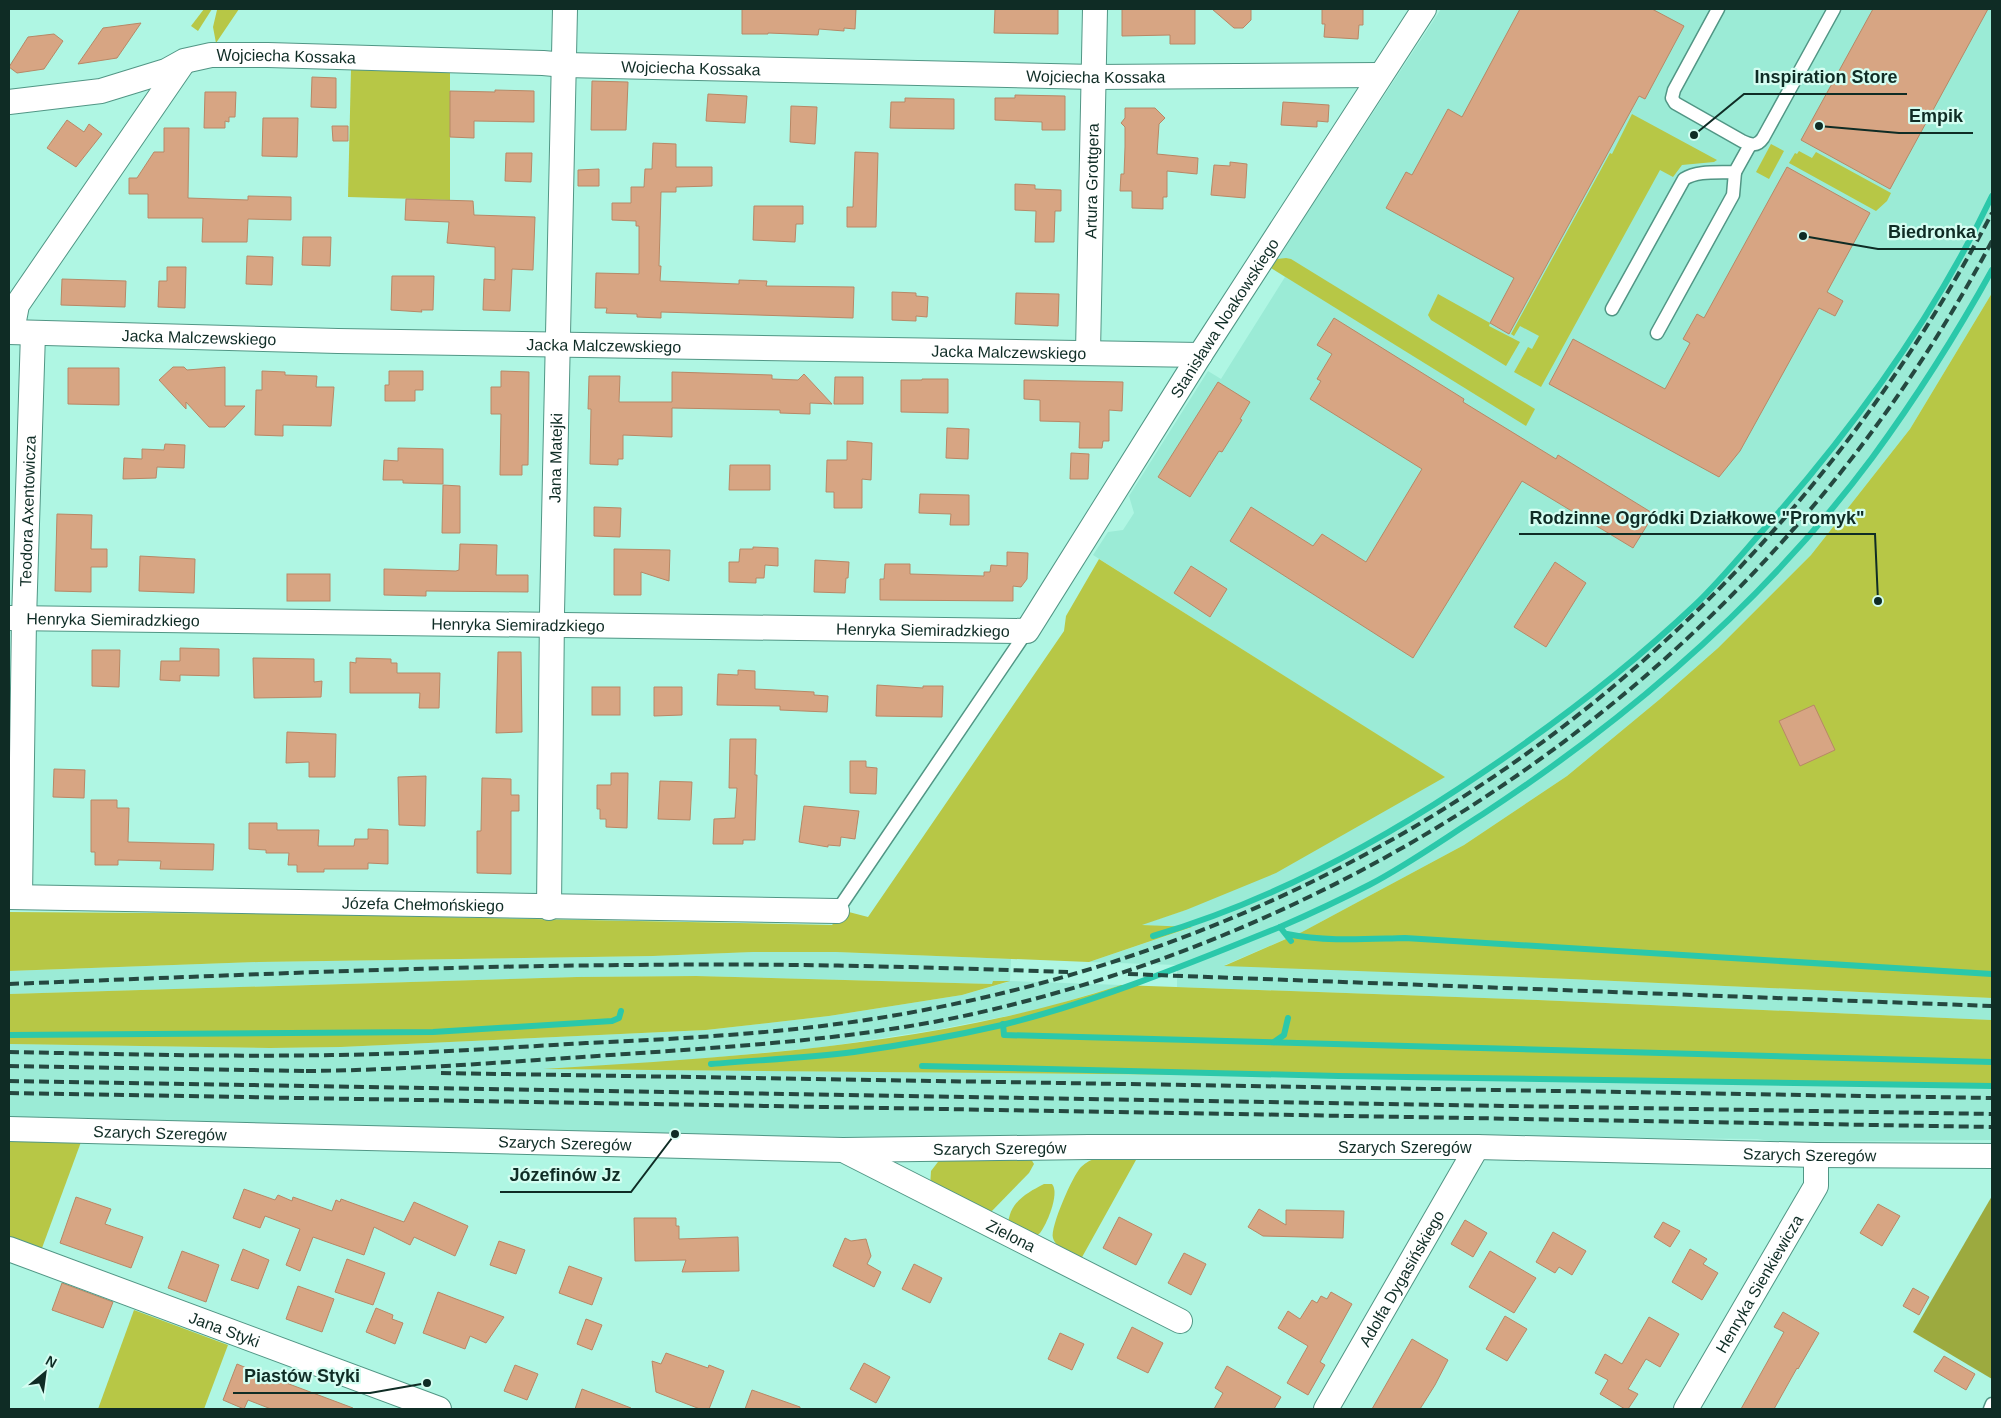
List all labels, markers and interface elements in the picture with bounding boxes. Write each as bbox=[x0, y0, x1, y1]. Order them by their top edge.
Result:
street label: Wojciecha Kossaka bbox=[216, 46, 356, 66]
street label: Wojciecha Kossaka bbox=[621, 58, 761, 78]
callout: Inspiration Store bbox=[1744, 61, 1907, 94]
street label: Wojciecha Kossaka bbox=[1026, 67, 1166, 86]
text: Inspiration Store bbox=[1754, 67, 1898, 87]
callout: Empik bbox=[1899, 100, 1973, 133]
text: Empik bbox=[1909, 106, 1964, 126]
street label: Artura Grottgera bbox=[1082, 123, 1101, 239]
callout: Biedronka bbox=[1878, 216, 1986, 249]
text: Biedronka bbox=[1888, 222, 1977, 242]
street label: Stanisława Noakowskiego bbox=[1167, 235, 1282, 401]
street label: Jacka Malczewskiego bbox=[121, 327, 277, 348]
street label: Jacka Malczewskiego bbox=[526, 336, 681, 355]
street label: Jacka Malczewskiego bbox=[931, 342, 1086, 362]
street label: Jana Matejki bbox=[546, 413, 565, 503]
street label: Teodora Axentowicza bbox=[17, 435, 38, 587]
callout: Rodzinne Ogródki Działkowe "Promyk" bbox=[1519, 501, 1875, 534]
text: Rodzinne Ogródki Działkowe "Promyk" bbox=[1529, 508, 1865, 528]
street label: Henryka Siemiradzkiego bbox=[26, 610, 200, 629]
street label: Henryka Siemiradzkiego bbox=[431, 615, 605, 634]
street label: Henryka Siemiradzkiego bbox=[836, 620, 1010, 639]
street label: Józefa Chełmońskiego bbox=[342, 894, 504, 914]
street label: Szarych Szeregów bbox=[93, 1123, 227, 1143]
street label: Szarych Szeregów bbox=[498, 1133, 632, 1153]
street label: Szarych Szeregów bbox=[933, 1139, 1067, 1157]
street label: Szarych Szeregów bbox=[1338, 1139, 1472, 1156]
street label: Szarych Szeregów bbox=[1743, 1145, 1877, 1164]
callout: Józefinów Jz bbox=[500, 1159, 631, 1192]
text: Józefinów Jz bbox=[509, 1165, 621, 1185]
street label: Adolfa Dygasińskiego bbox=[1356, 1207, 1447, 1349]
street label: Henryka Sienkiewicza bbox=[1712, 1212, 1806, 1356]
street label: Zielona bbox=[984, 1216, 1038, 1255]
street label: Jana Styki bbox=[187, 1308, 262, 1350]
north arrow bbox=[20, 1348, 70, 1398]
text: N bbox=[43, 1352, 60, 1371]
callout: Piastów Styki bbox=[233, 1360, 370, 1393]
text: Piastów Styki bbox=[244, 1366, 360, 1386]

